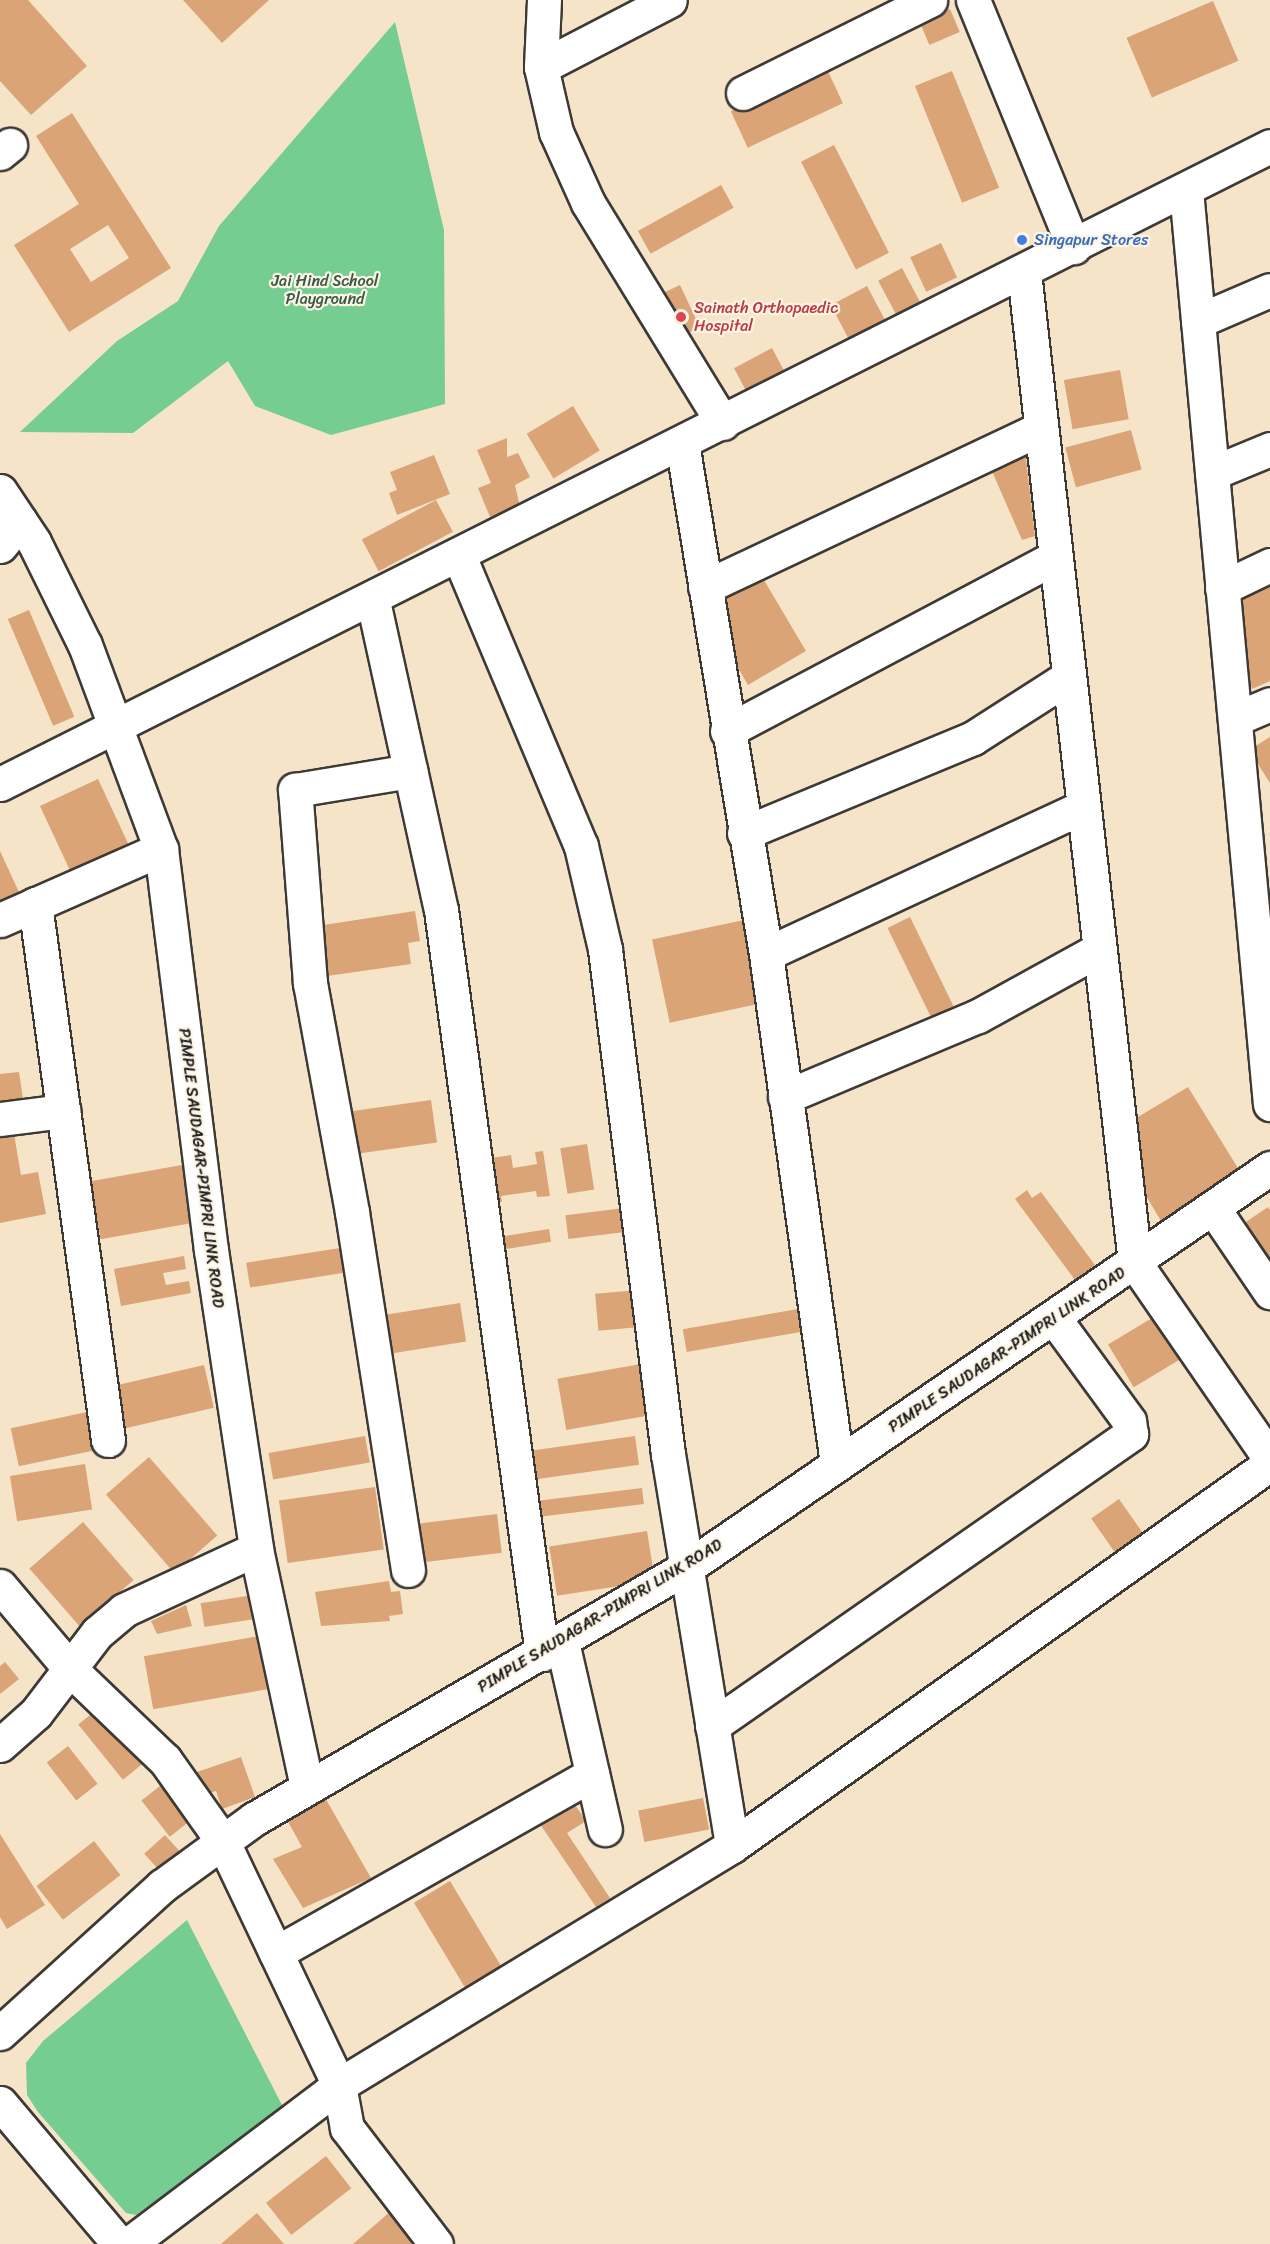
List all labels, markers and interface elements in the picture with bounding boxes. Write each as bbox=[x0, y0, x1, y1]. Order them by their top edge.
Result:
place label: Singapur Stores bbox=[1034, 230, 1147, 250]
marker: Singapur Stores bbox=[1015, 233, 1029, 247]
park label: Jai Hind School Playground bbox=[271, 271, 379, 309]
place label: Sainath Orthopaedic Hospital bbox=[694, 298, 838, 336]
marker: Sainath Orthopaedic Hospital bbox=[672, 308, 690, 326]
street label: PIMPLE SAUDAGAR-PIMPRI LINK ROAD bbox=[174, 1027, 228, 1309]
street label: PIMPLE SAUDAGAR-PIMPRI LINK ROAD bbox=[885, 1263, 1129, 1437]
street label: PIMPLE SAUDAGAR-PIMPRI LINK ROAD bbox=[474, 1535, 726, 1697]

